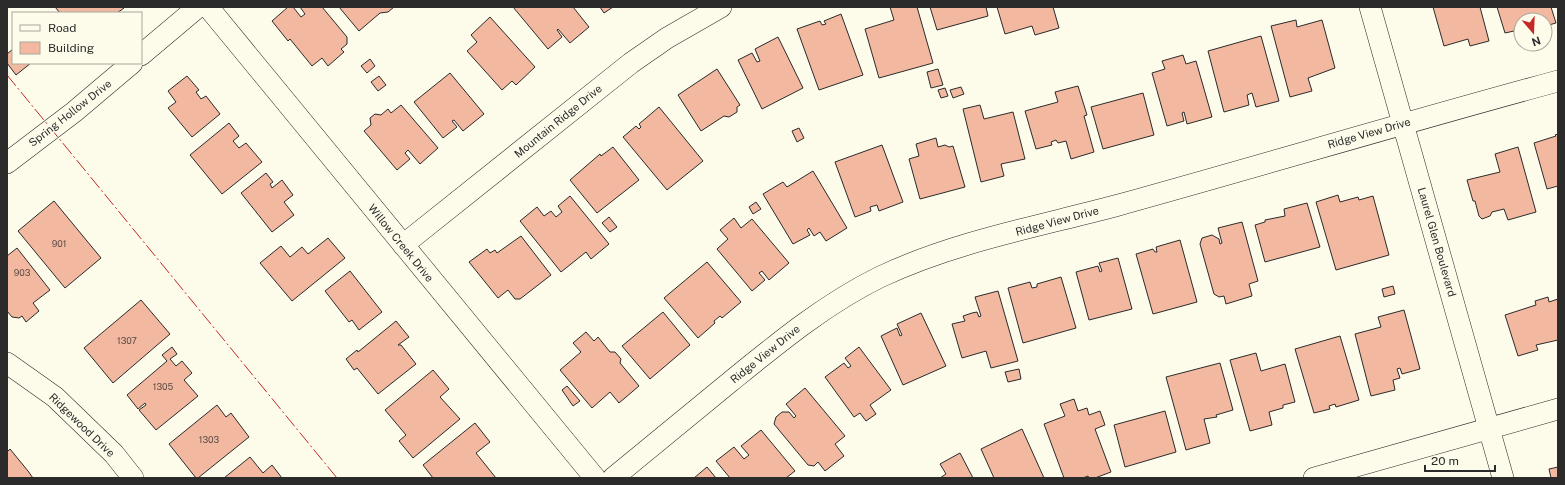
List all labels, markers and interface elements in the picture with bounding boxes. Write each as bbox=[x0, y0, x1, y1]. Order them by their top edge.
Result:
legend bbox=[12, 12, 142, 64]
north arrow bbox=[1513, 12, 1553, 52]
text: Road bbox=[48, 21, 76, 35]
text: N bbox=[1530, 34, 1542, 49]
text: Building bbox=[48, 41, 94, 55]
street label: Spring Hollow Drive bbox=[26, 77, 114, 149]
street label: Mountain Ridge Drive bbox=[512, 82, 604, 160]
street label: Ridge View Drive bbox=[1326, 115, 1412, 151]
street label: Laurel Glen Boulevard bbox=[1416, 186, 1458, 298]
street label: Willow Creek Drive bbox=[366, 202, 436, 284]
street label: Ridge View Drive bbox=[1014, 204, 1100, 238]
house number: 901 bbox=[52, 238, 66, 249]
house number: 903 bbox=[14, 267, 31, 278]
street label: Ridge View Drive bbox=[728, 322, 802, 386]
house number: 1307 bbox=[117, 335, 137, 346]
house number: 1305 bbox=[153, 381, 174, 392]
street label: Ridgewood Drive bbox=[47, 391, 117, 459]
house number: 1303 bbox=[199, 434, 220, 445]
scale bar bbox=[1425, 447, 1495, 473]
text: 20 m bbox=[1431, 454, 1459, 468]

